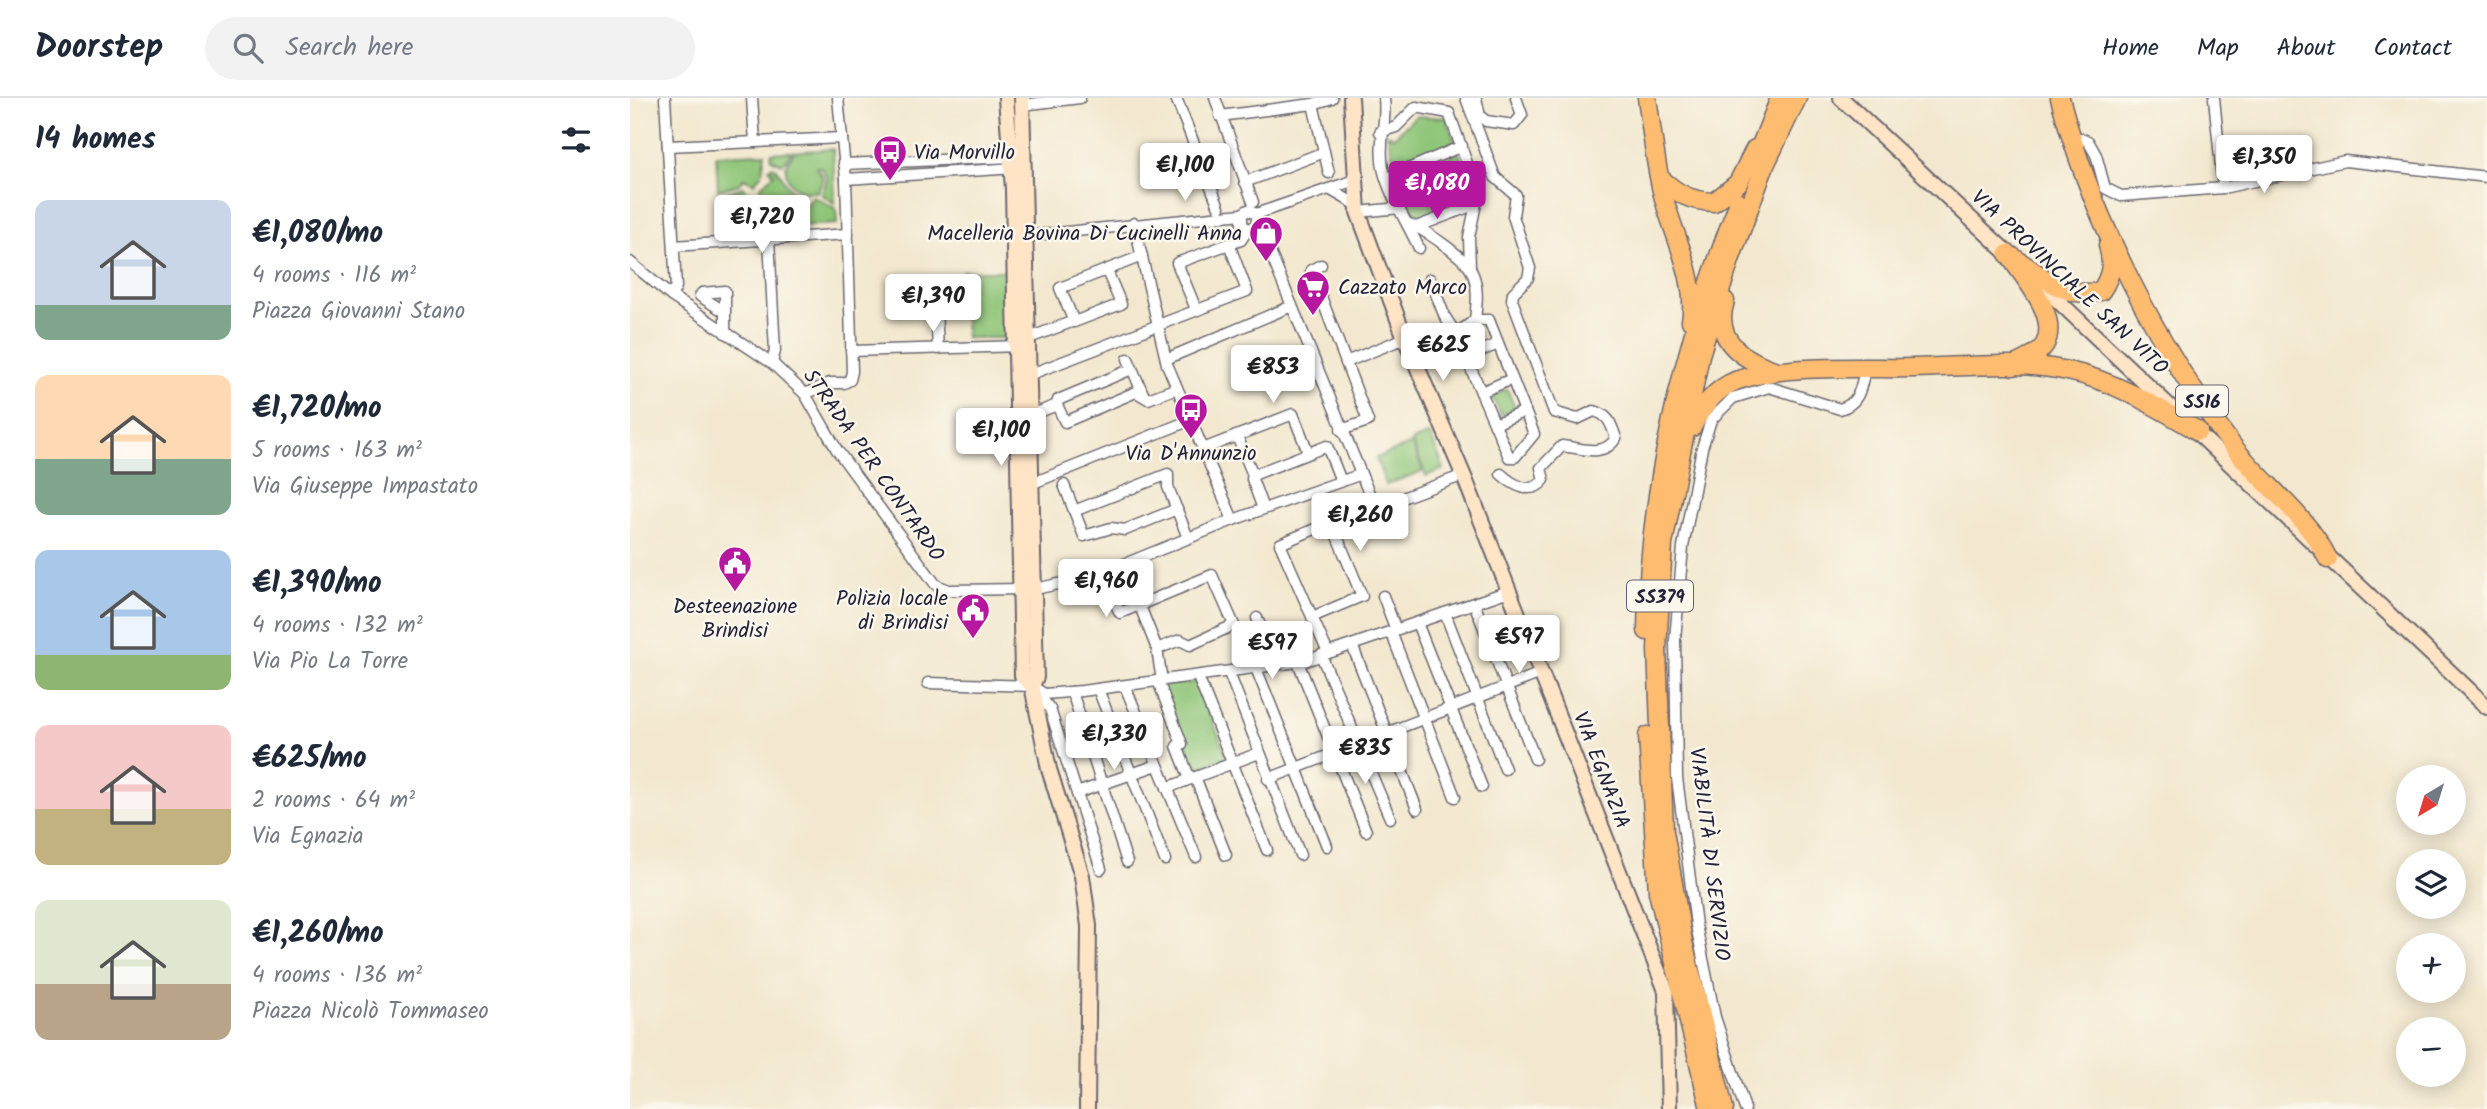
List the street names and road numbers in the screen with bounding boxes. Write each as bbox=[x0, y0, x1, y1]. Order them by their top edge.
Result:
street label: VIA PROVINCIALE SAN VITO bbox=[1963, 182, 2175, 384]
street label: STRADA PER CONTARDO bbox=[794, 363, 952, 569]
road number: SS16 bbox=[2176, 386, 2228, 416]
road number: SS379 bbox=[1627, 580, 1693, 611]
street label: VIA EGNAZIA bbox=[1563, 707, 1638, 834]
street label: VIABILITÀ DI SERVIZIO bbox=[1679, 745, 1738, 963]

